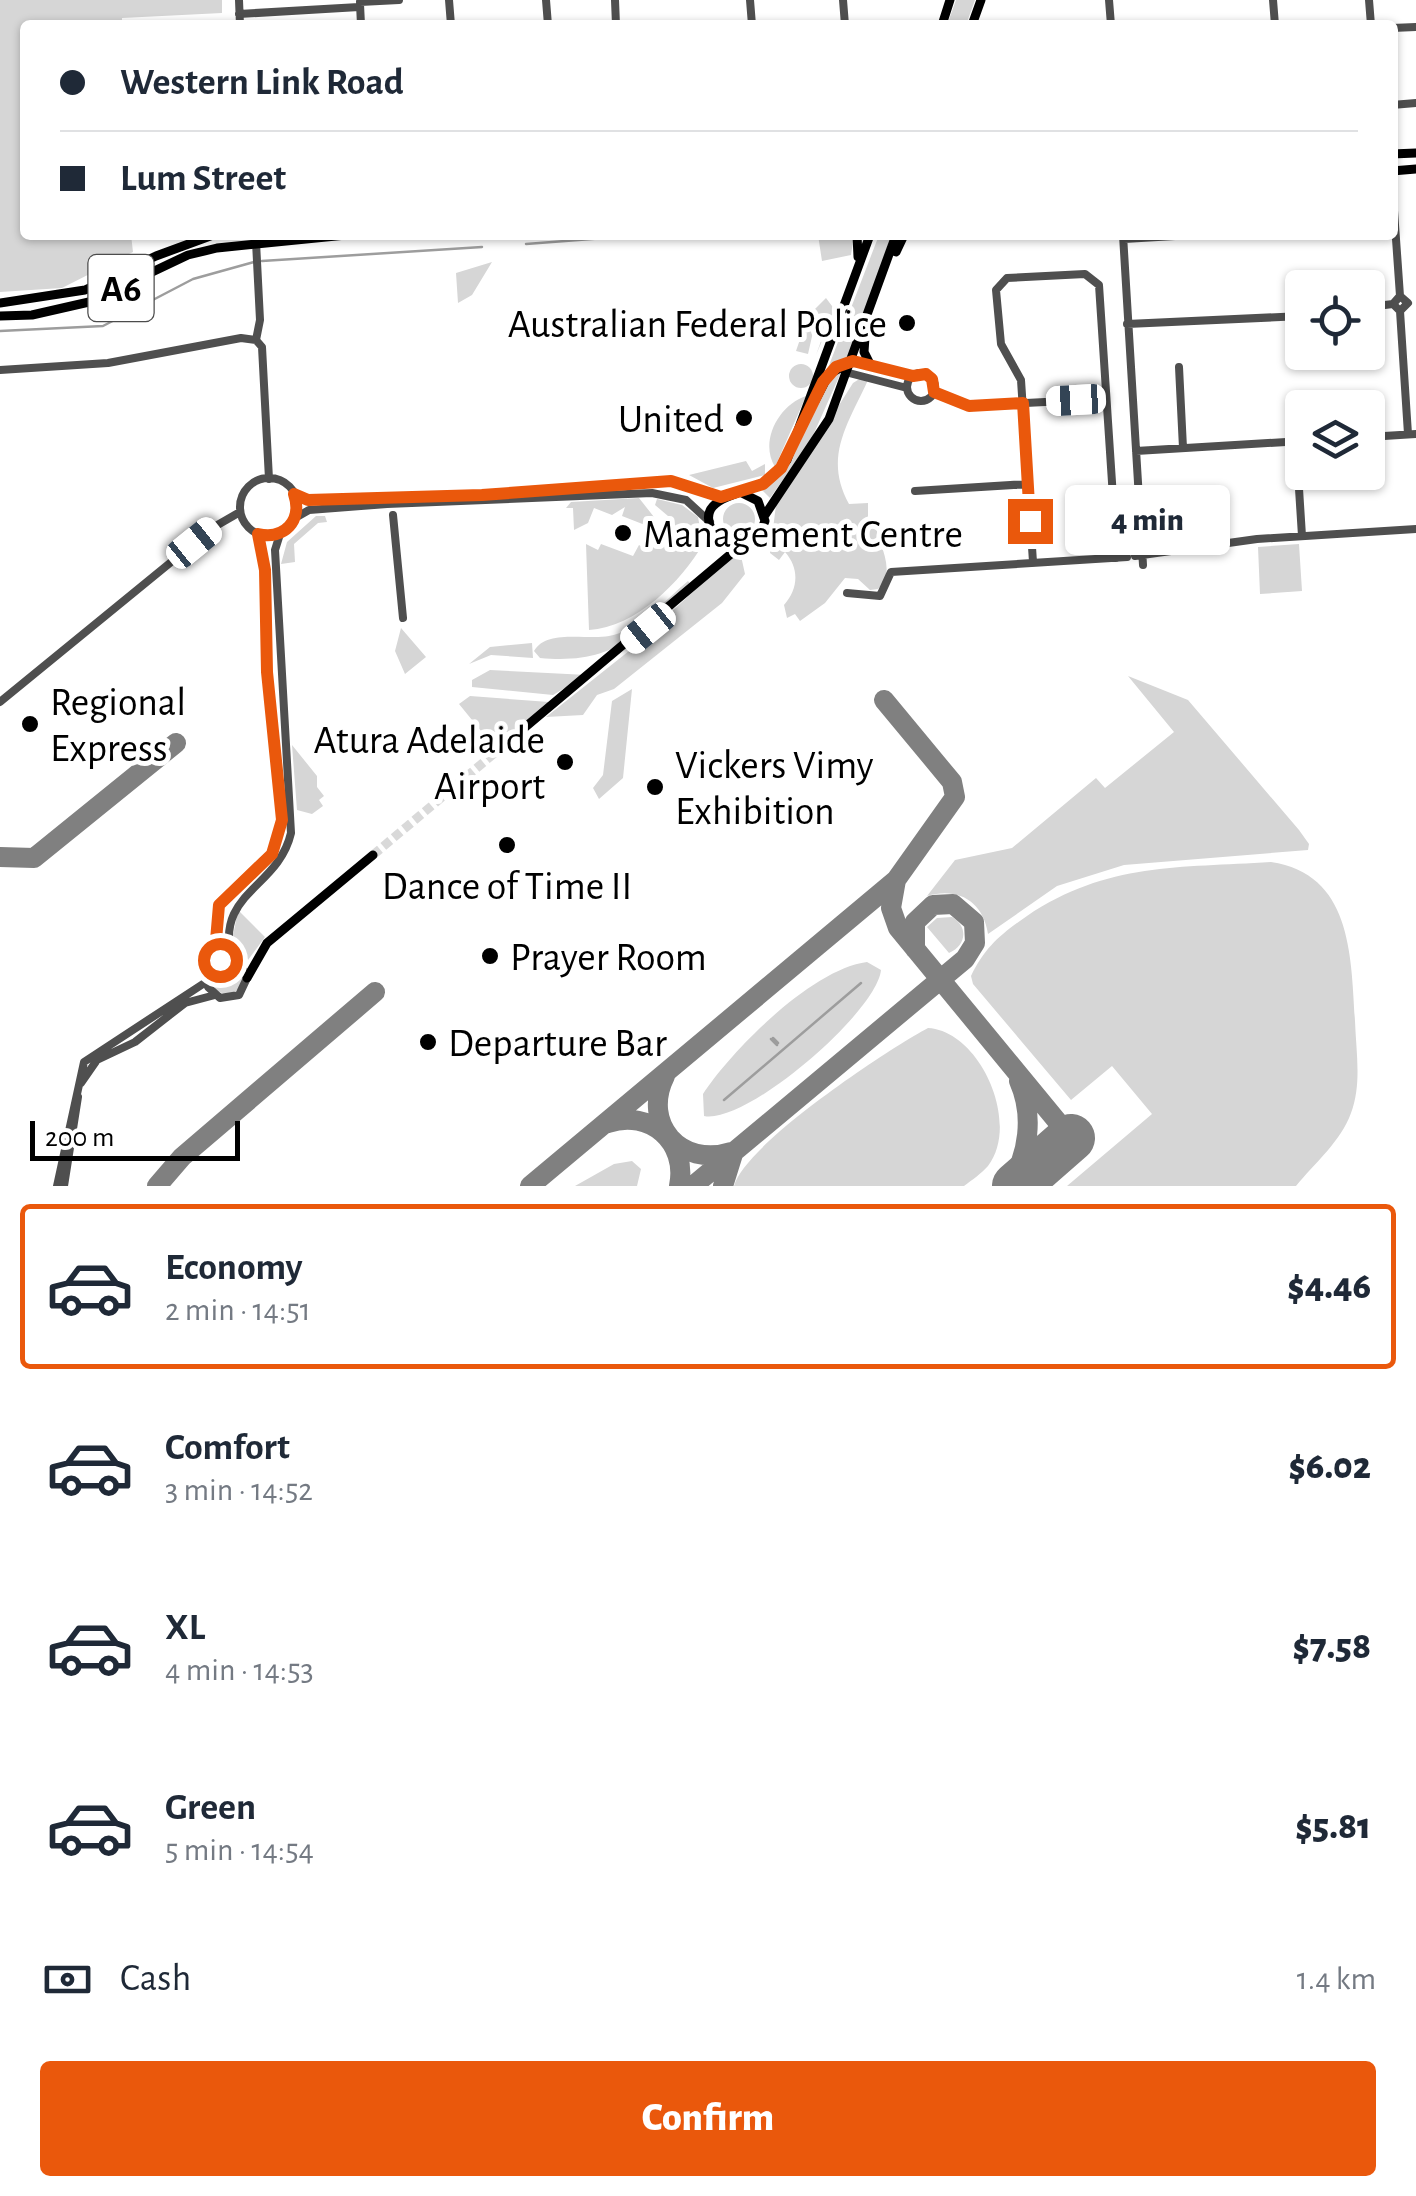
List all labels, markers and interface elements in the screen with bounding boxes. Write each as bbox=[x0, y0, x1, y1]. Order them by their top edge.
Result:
text: Western Link Road bbox=[120, 64, 404, 102]
text: Lum Street bbox=[120, 160, 286, 198]
road number: A6 bbox=[88, 255, 154, 321]
map controls bbox=[1285, 270, 1385, 490]
button: locate bbox=[1285, 270, 1385, 370]
place label: Australian Federal Police bbox=[508, 305, 887, 345]
marker: Australian Federal Police bbox=[896, 312, 918, 334]
car bbox=[1045, 383, 1107, 417]
button: layers bbox=[1285, 390, 1385, 490]
place label: United bbox=[618, 400, 724, 440]
marker: United bbox=[733, 407, 755, 429]
callout: 4 min bbox=[1065, 486, 1230, 556]
route end bbox=[1008, 499, 1053, 544]
text: 4 min bbox=[1111, 504, 1184, 536]
car bbox=[161, 512, 227, 574]
place label: Management Centre bbox=[643, 515, 963, 555]
marker: Management Centre bbox=[612, 522, 634, 544]
car bbox=[615, 597, 681, 659]
place label: Regional Express bbox=[50, 683, 186, 769]
marker: Regional Express bbox=[19, 713, 41, 735]
place label: Atura Adelaide Airport bbox=[314, 721, 545, 807]
place label: Vickers Vimy Exhibition bbox=[675, 746, 874, 832]
marker: Atura Adelaide Airport bbox=[554, 751, 576, 773]
marker: Vickers Vimy Exhibition bbox=[644, 776, 666, 798]
marker: Dance of Time II bbox=[496, 834, 518, 856]
place label: Dance of Time II bbox=[382, 867, 632, 907]
route start bbox=[198, 938, 243, 983]
place label: Prayer Room bbox=[510, 938, 707, 978]
marker: Prayer Room bbox=[479, 945, 501, 967]
place label: Departure Bar bbox=[448, 1024, 667, 1064]
marker: Departure Bar bbox=[417, 1031, 439, 1053]
scale bar bbox=[30, 1116, 240, 1160]
text: 200 m bbox=[45, 1124, 114, 1152]
icon: car bbox=[45, 1242, 135, 1332]
text: Economy bbox=[165, 1249, 303, 1287]
text: $4.46 bbox=[1287, 1268, 1371, 1306]
text: 2 min · 14:51 bbox=[165, 1294, 311, 1326]
icon: car bbox=[45, 1422, 135, 1512]
text: Comfort bbox=[165, 1429, 290, 1467]
text: $6.02 bbox=[1288, 1448, 1371, 1486]
text: 3 min · 14:52 bbox=[165, 1474, 313, 1506]
icon: car bbox=[45, 1602, 135, 1692]
text: XL bbox=[165, 1609, 205, 1647]
text: $7.58 bbox=[1292, 1628, 1371, 1666]
text: 4 min · 14:53 bbox=[165, 1654, 314, 1686]
icon: car bbox=[45, 1782, 135, 1872]
text: Green bbox=[165, 1789, 256, 1827]
text: $5.81 bbox=[1295, 1808, 1371, 1846]
text: 5 min · 14:54 bbox=[165, 1834, 314, 1866]
icon: cash bbox=[40, 1952, 95, 2007]
text: Cash bbox=[120, 1960, 191, 1998]
text: 1.4 km bbox=[1297, 1963, 1376, 1995]
button: Confirm bbox=[40, 2061, 1376, 2176]

